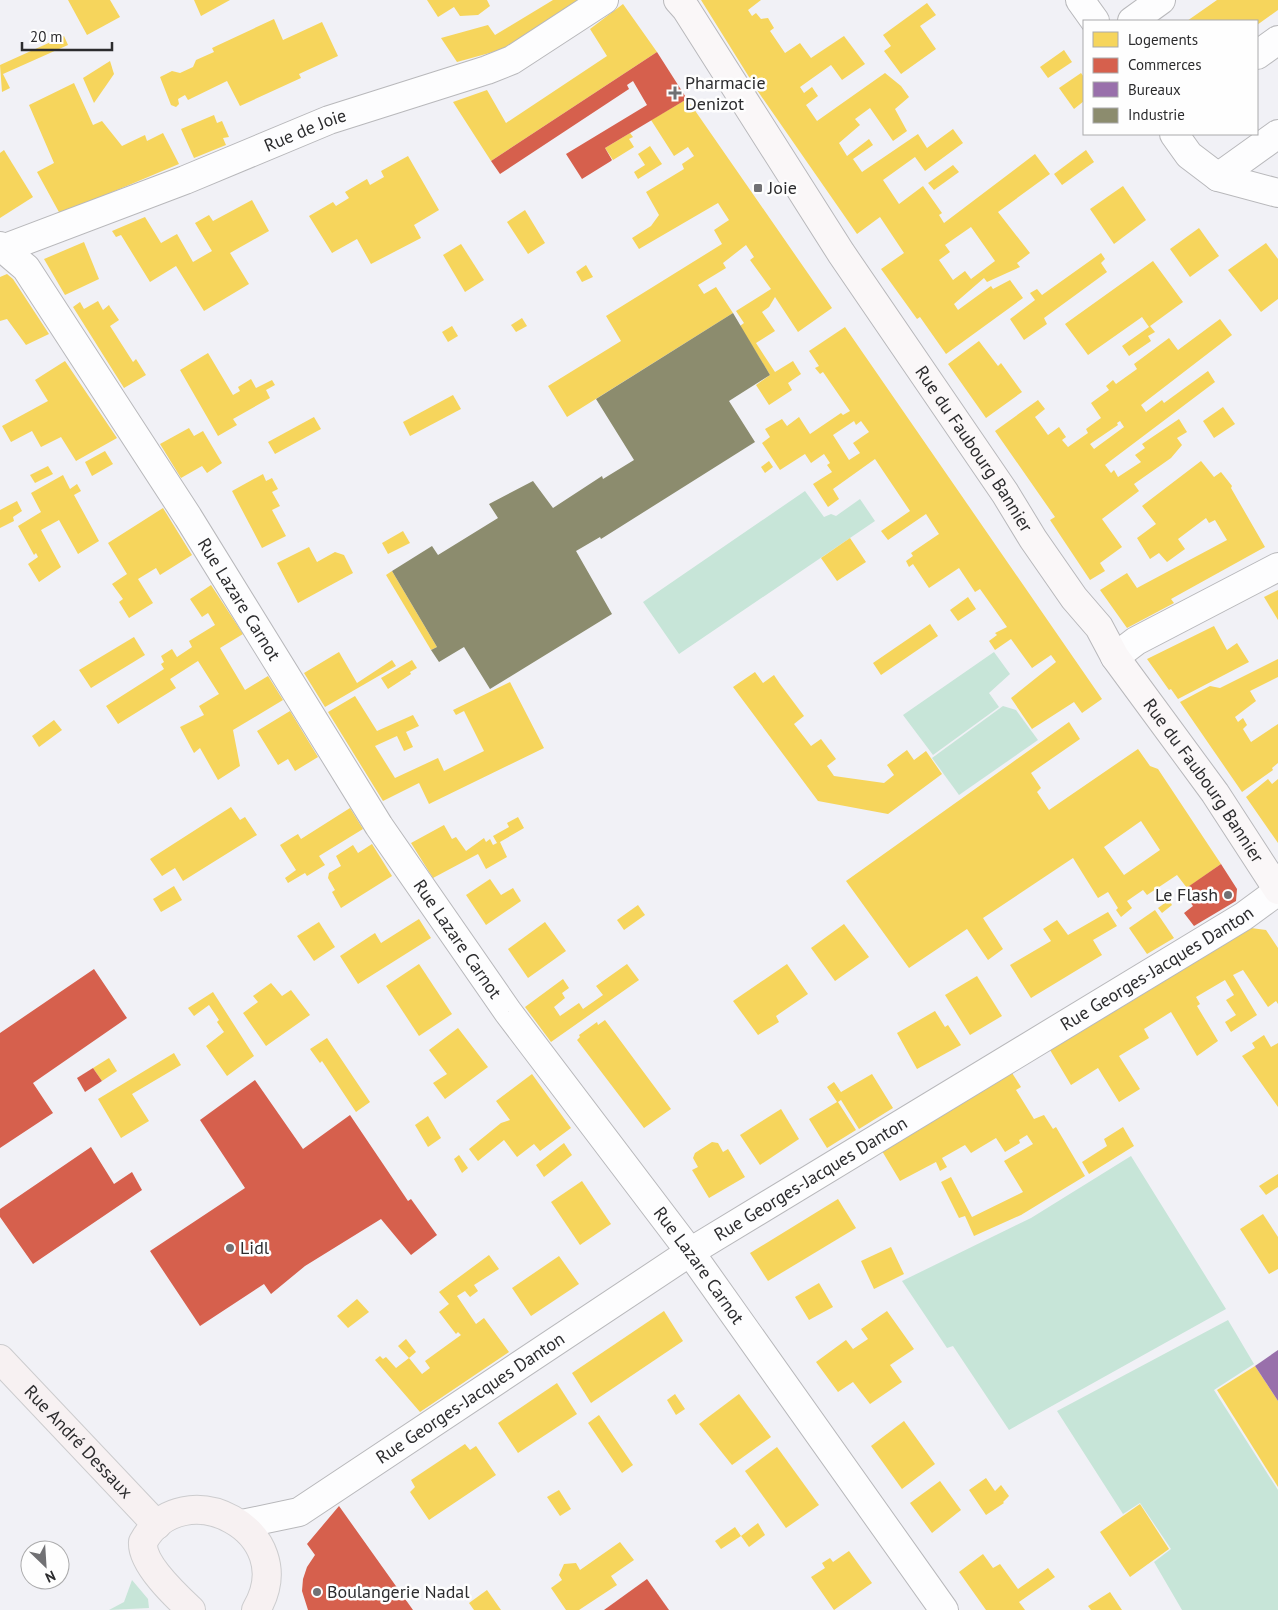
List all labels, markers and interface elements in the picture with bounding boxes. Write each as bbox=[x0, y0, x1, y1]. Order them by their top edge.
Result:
scale bar bbox=[22, 20, 112, 52]
legend bbox=[1083, 20, 1258, 135]
text: 20 m bbox=[30, 27, 63, 46]
text: Logements bbox=[1128, 30, 1198, 49]
text: Commerces bbox=[1128, 55, 1202, 74]
place label: Pharmacie Denizot bbox=[685, 71, 766, 115]
text: Bureaux bbox=[1128, 80, 1181, 99]
marker: Pharmacie Denizot bbox=[669, 87, 681, 99]
street label: Rue de Joie bbox=[261, 103, 349, 157]
text: Industrie bbox=[1128, 105, 1185, 124]
place label: Joie bbox=[767, 176, 797, 199]
marker: Joie bbox=[752, 182, 764, 194]
street label: Rue du Faubourg Bannier bbox=[910, 361, 1038, 536]
street label: Rue Lazare Carnot bbox=[193, 534, 286, 665]
street label: Rue du Faubourg Bannier bbox=[1138, 694, 1269, 867]
street label: Rue Lazare Carnot bbox=[409, 875, 507, 1003]
place label: Le Flash bbox=[1155, 883, 1218, 906]
marker: Le Flash bbox=[1222, 889, 1234, 901]
street label: Rue Georges-Jacques Danton bbox=[1056, 901, 1258, 1036]
street label: Rue Georges-Jacques Danton bbox=[710, 1111, 911, 1246]
street label: Rue Lazare Carnot bbox=[649, 1202, 750, 1328]
place label: Lidl bbox=[240, 1236, 270, 1259]
marker: Lidl bbox=[224, 1242, 236, 1254]
street label: Rue Georges-Jacques Danton bbox=[371, 1327, 569, 1469]
street label: Rue André Dessaux bbox=[20, 1380, 138, 1503]
north arrow bbox=[20, 1540, 70, 1590]
text: N bbox=[43, 1567, 58, 1587]
place label: Boulangerie Nadal bbox=[327, 1580, 470, 1603]
marker: Boulangerie Nadal bbox=[311, 1586, 323, 1598]

